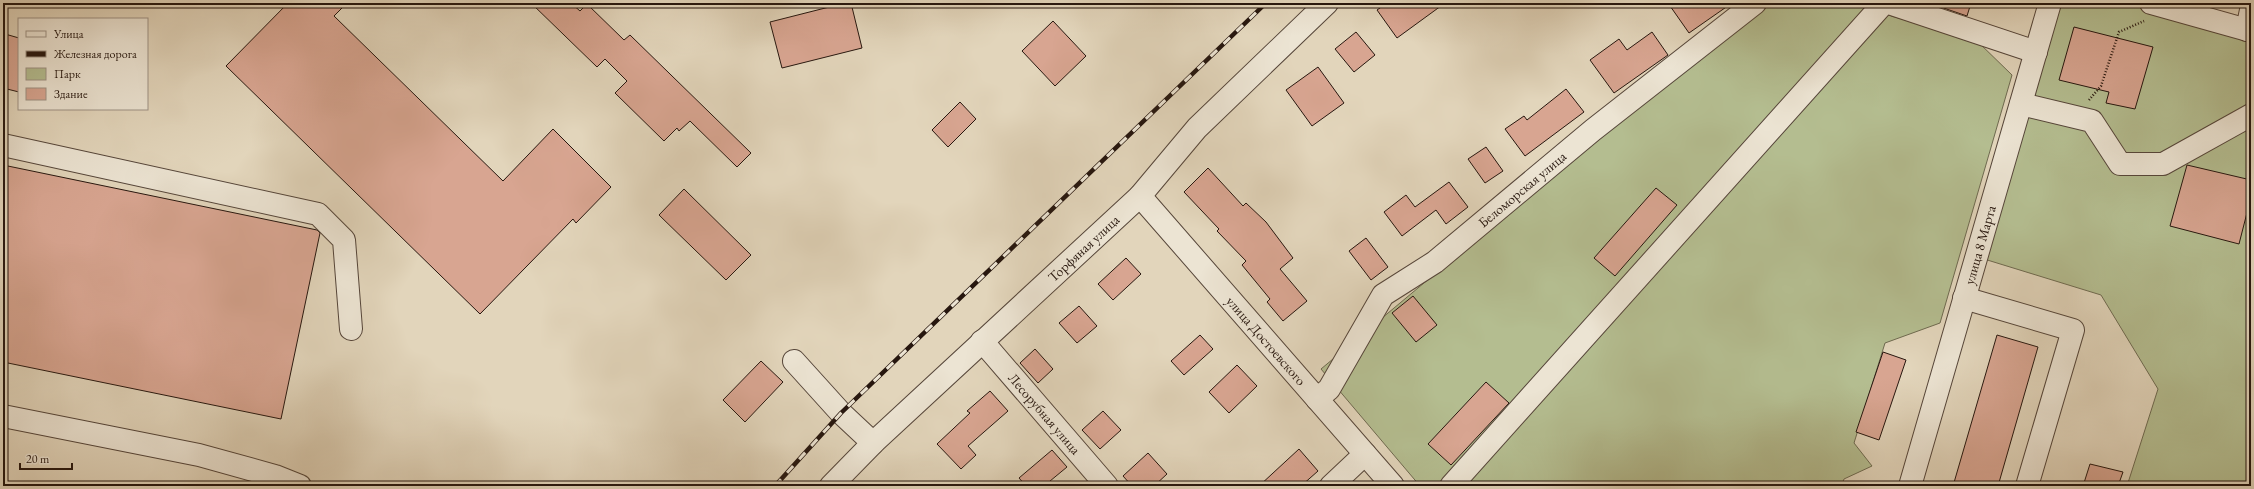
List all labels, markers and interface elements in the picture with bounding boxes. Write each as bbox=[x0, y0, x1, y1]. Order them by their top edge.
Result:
legend bbox=[18, 18, 148, 110]
text: Улица bbox=[53, 26, 84, 42]
text: Железная дорога bbox=[53, 46, 137, 62]
text: Парк bbox=[54, 66, 81, 82]
text: Здание bbox=[54, 86, 88, 102]
street label: Беломорская улица bbox=[1474, 147, 1570, 231]
street label: улица 8 Марта bbox=[1960, 203, 2000, 287]
street label: Торфяная улица bbox=[1044, 210, 1123, 286]
street label: улица Достоевского bbox=[1222, 292, 1310, 389]
street label: Лесорубная улица bbox=[1005, 369, 1085, 459]
scale bar bbox=[20, 445, 72, 471]
text: 20 m bbox=[26, 451, 50, 467]

